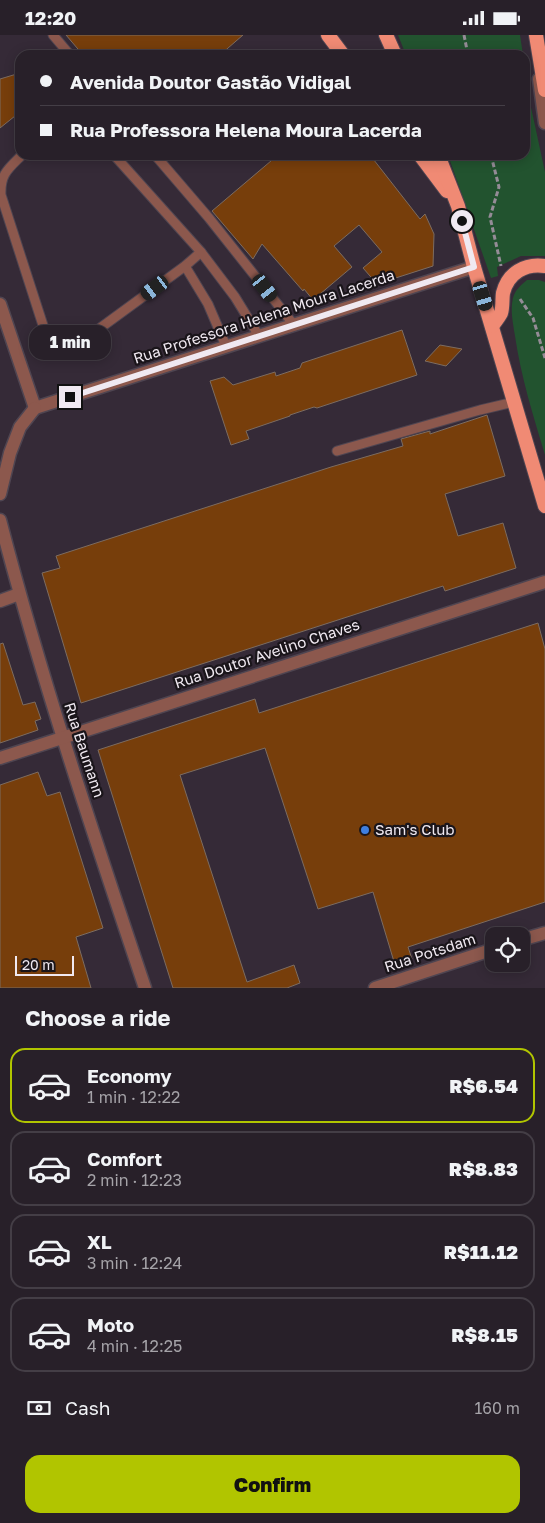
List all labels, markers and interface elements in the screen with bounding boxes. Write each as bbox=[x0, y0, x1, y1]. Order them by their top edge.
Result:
text: 12:20 bbox=[25, 6, 76, 29]
text: Avenida Doutor Gastão Vidigal bbox=[70, 70, 351, 93]
text: Rua Professora Helena Moura Lacerda bbox=[70, 118, 422, 141]
route start bbox=[451, 210, 473, 232]
street label: Rua Professora Helena Moura Lacerda bbox=[131, 265, 397, 367]
car bbox=[249, 272, 280, 304]
car bbox=[138, 273, 171, 303]
car bbox=[471, 279, 494, 313]
callout: 1 min bbox=[29, 325, 111, 359]
text: 1 min bbox=[50, 332, 90, 352]
route end bbox=[59, 386, 81, 408]
street label: Rua Doutor Avelino Chaves bbox=[172, 615, 362, 692]
street label: Rua Baumann bbox=[61, 700, 109, 800]
place label: Sam's Club bbox=[375, 820, 455, 838]
marker: Sam's Club bbox=[359, 824, 371, 836]
map controls bbox=[485, 927, 530, 972]
button: locate bbox=[485, 927, 530, 972]
street label: Rua Potsdam bbox=[382, 929, 478, 975]
scale bar bbox=[15, 953, 74, 976]
text: 20 m bbox=[22, 956, 55, 973]
text: Choose a ride bbox=[25, 1004, 171, 1031]
icon: car bbox=[27, 1063, 72, 1108]
text: Economy bbox=[87, 1064, 172, 1087]
text: R$6.54 bbox=[449, 1074, 518, 1097]
text: 1 min · 12:22 bbox=[87, 1087, 180, 1107]
icon: car bbox=[27, 1146, 72, 1191]
text: Comfort bbox=[87, 1147, 162, 1170]
text: R$8.83 bbox=[449, 1157, 518, 1180]
text: 2 min · 12:23 bbox=[87, 1170, 182, 1190]
icon: car bbox=[27, 1229, 72, 1274]
text: XL bbox=[87, 1230, 112, 1253]
text: R$11.12 bbox=[444, 1240, 518, 1263]
text: 3 min · 12:24 bbox=[87, 1253, 182, 1273]
icon: car bbox=[27, 1312, 72, 1357]
text: Moto bbox=[87, 1313, 134, 1336]
text: R$8.15 bbox=[451, 1323, 518, 1346]
text: 4 min · 12:25 bbox=[87, 1336, 182, 1356]
icon: cash bbox=[25, 1394, 53, 1422]
text: Cash bbox=[65, 1396, 110, 1419]
text: 160 m bbox=[474, 1398, 520, 1418]
button: Confirm bbox=[25, 1455, 520, 1513]

